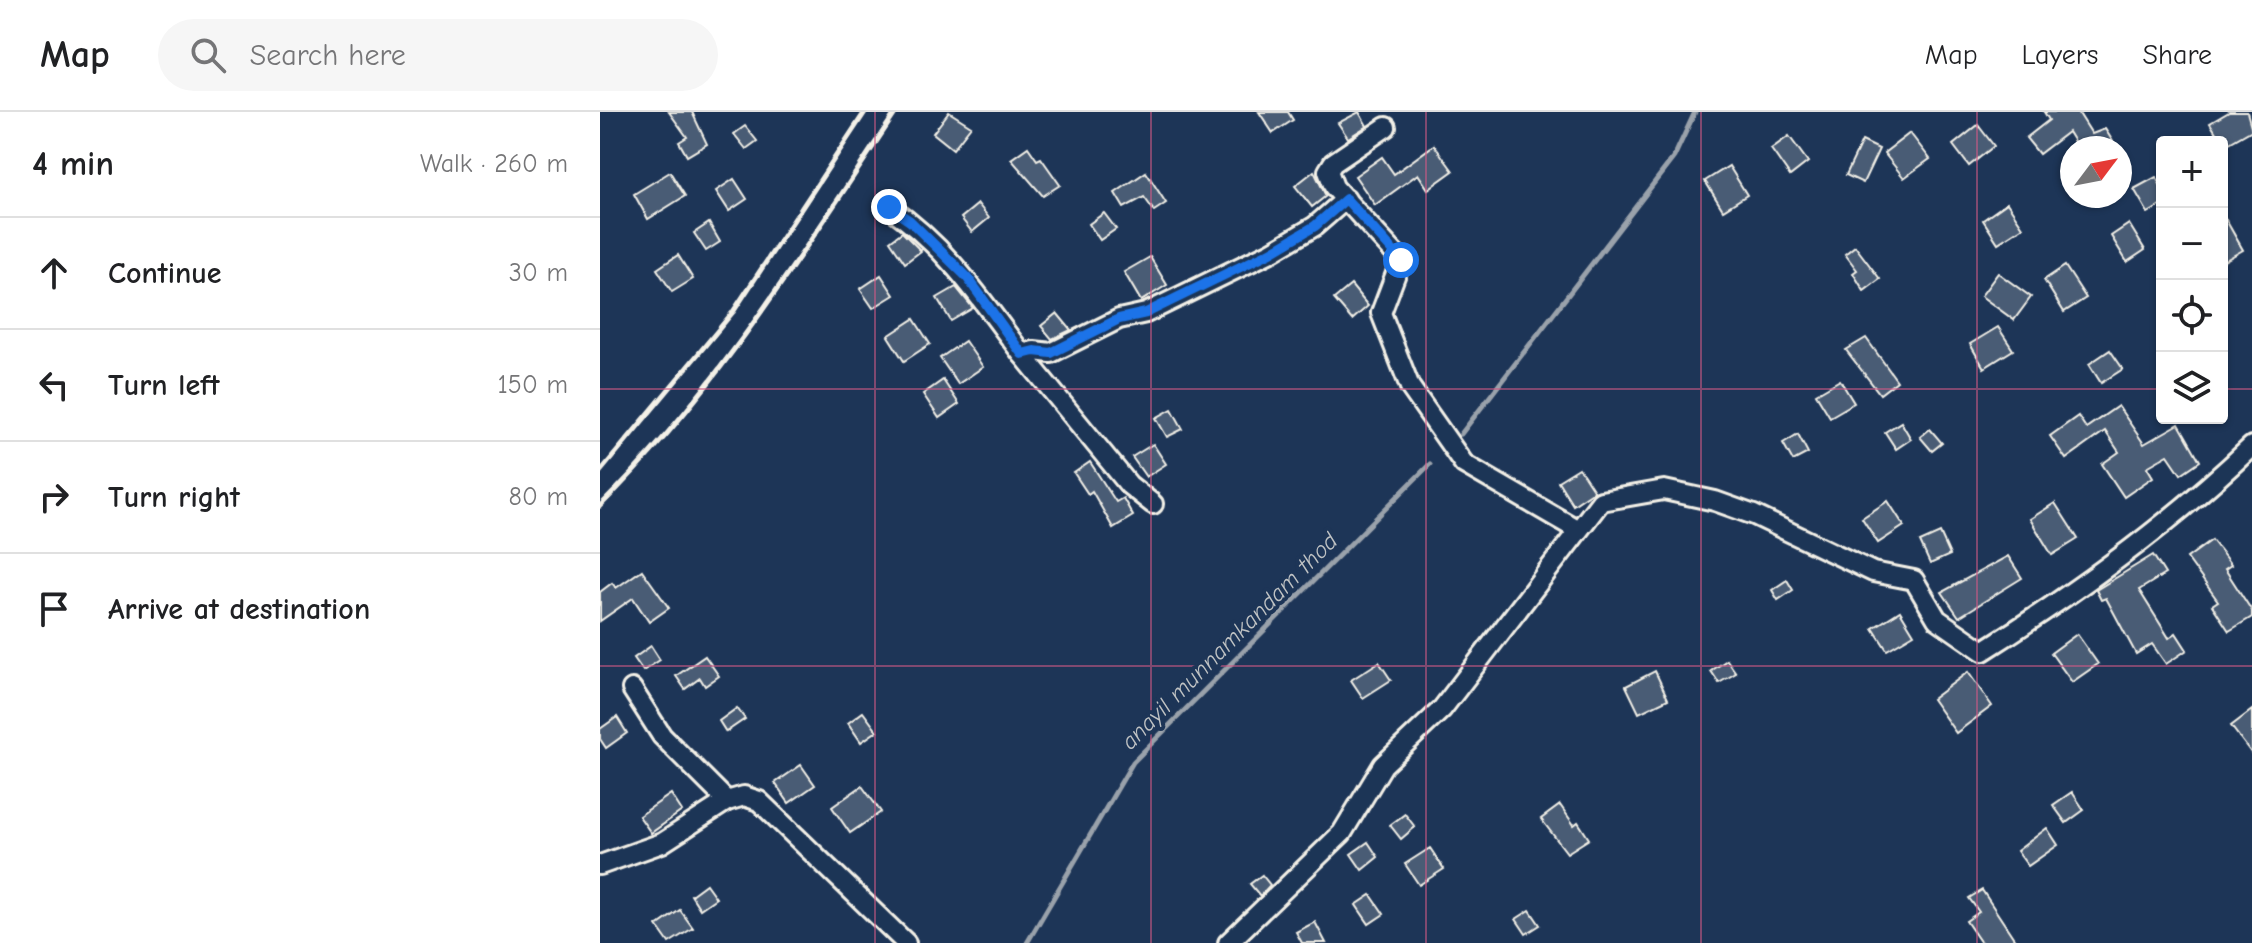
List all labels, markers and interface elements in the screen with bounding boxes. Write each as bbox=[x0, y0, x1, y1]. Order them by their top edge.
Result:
search box bbox=[158, 19, 718, 91]
text: Map bbox=[40, 33, 110, 77]
icon: search bbox=[186, 33, 230, 77]
text: Search here bbox=[250, 38, 406, 73]
text: Map bbox=[1925, 39, 1978, 71]
text: Layers bbox=[2022, 39, 2098, 71]
text: Share bbox=[2142, 39, 2212, 71]
north arrow bbox=[2060, 136, 2132, 208]
map controls bbox=[2156, 136, 2228, 424]
button: + bbox=[2156, 136, 2228, 208]
text: 4 min bbox=[32, 144, 114, 184]
text: Walk · 260 m bbox=[420, 149, 568, 179]
route end bbox=[871, 189, 907, 225]
button: − bbox=[2156, 208, 2228, 280]
route start bbox=[1383, 242, 1419, 278]
icon: ahead bbox=[32, 251, 76, 295]
text: Continue bbox=[108, 256, 222, 291]
text: 30 m bbox=[509, 258, 568, 288]
button: locate bbox=[2156, 280, 2228, 352]
button: layers bbox=[2156, 352, 2228, 424]
icon: left bbox=[32, 363, 76, 407]
text: Turn left bbox=[108, 368, 220, 403]
text: 150 m bbox=[498, 370, 568, 400]
icon: right bbox=[32, 475, 76, 519]
text: Turn right bbox=[108, 480, 240, 515]
text: 80 m bbox=[509, 482, 568, 512]
water label: anayil munnamkandam thod bbox=[1115, 526, 1344, 755]
icon: arrive bbox=[32, 587, 76, 631]
text: Arrive at destination bbox=[108, 592, 370, 627]

